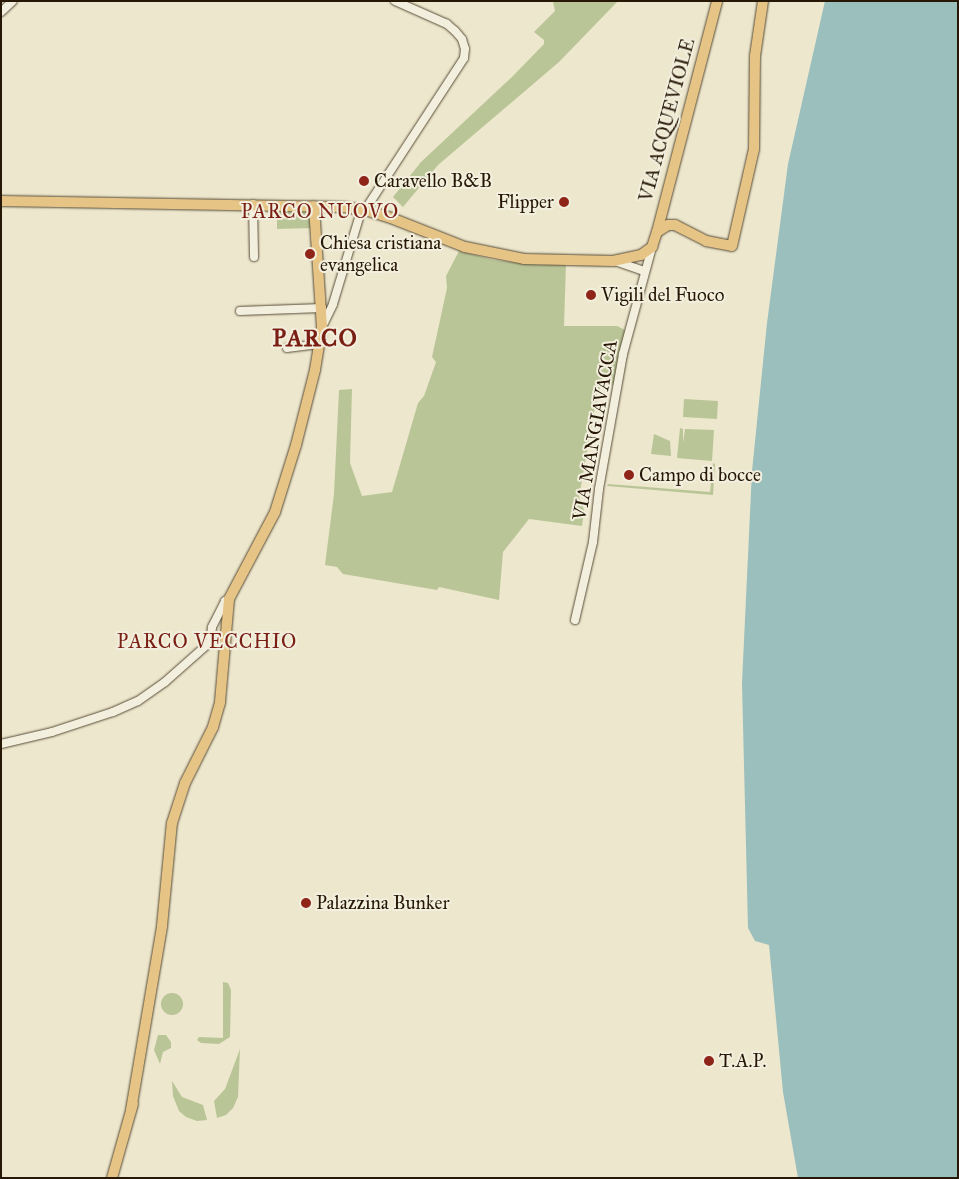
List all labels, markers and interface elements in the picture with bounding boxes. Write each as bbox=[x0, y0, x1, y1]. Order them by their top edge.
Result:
street label: VIA ACQUEVIOLE bbox=[634, 36, 700, 204]
place label: Caravello B&B bbox=[374, 170, 492, 192]
marker: Caravello B&B bbox=[358, 175, 370, 187]
place label: Flipper bbox=[497, 191, 554, 213]
marker: Flipper bbox=[558, 196, 570, 208]
district label: PARCO NUOVO bbox=[239, 199, 401, 223]
place label: Chiesa cristiana evangelica bbox=[320, 232, 441, 276]
marker: Chiesa cristiana evangelica bbox=[304, 248, 316, 260]
place label: Vigili del Fuoco bbox=[601, 284, 724, 306]
marker: Vigili del Fuoco bbox=[585, 289, 597, 301]
district label: PARCO bbox=[272, 325, 358, 353]
street label: VIA MANGIAVACCA bbox=[568, 338, 622, 522]
place label: Campo di bocce bbox=[639, 464, 761, 486]
marker: Campo di bocce bbox=[623, 469, 635, 481]
district label: PARCO VECCHIO bbox=[115, 629, 299, 653]
place label: Palazzina Bunker bbox=[316, 892, 450, 914]
marker: Palazzina Bunker bbox=[300, 897, 312, 909]
place label: T.A.P. bbox=[719, 1050, 767, 1072]
marker: T.A.P. bbox=[703, 1055, 715, 1067]

